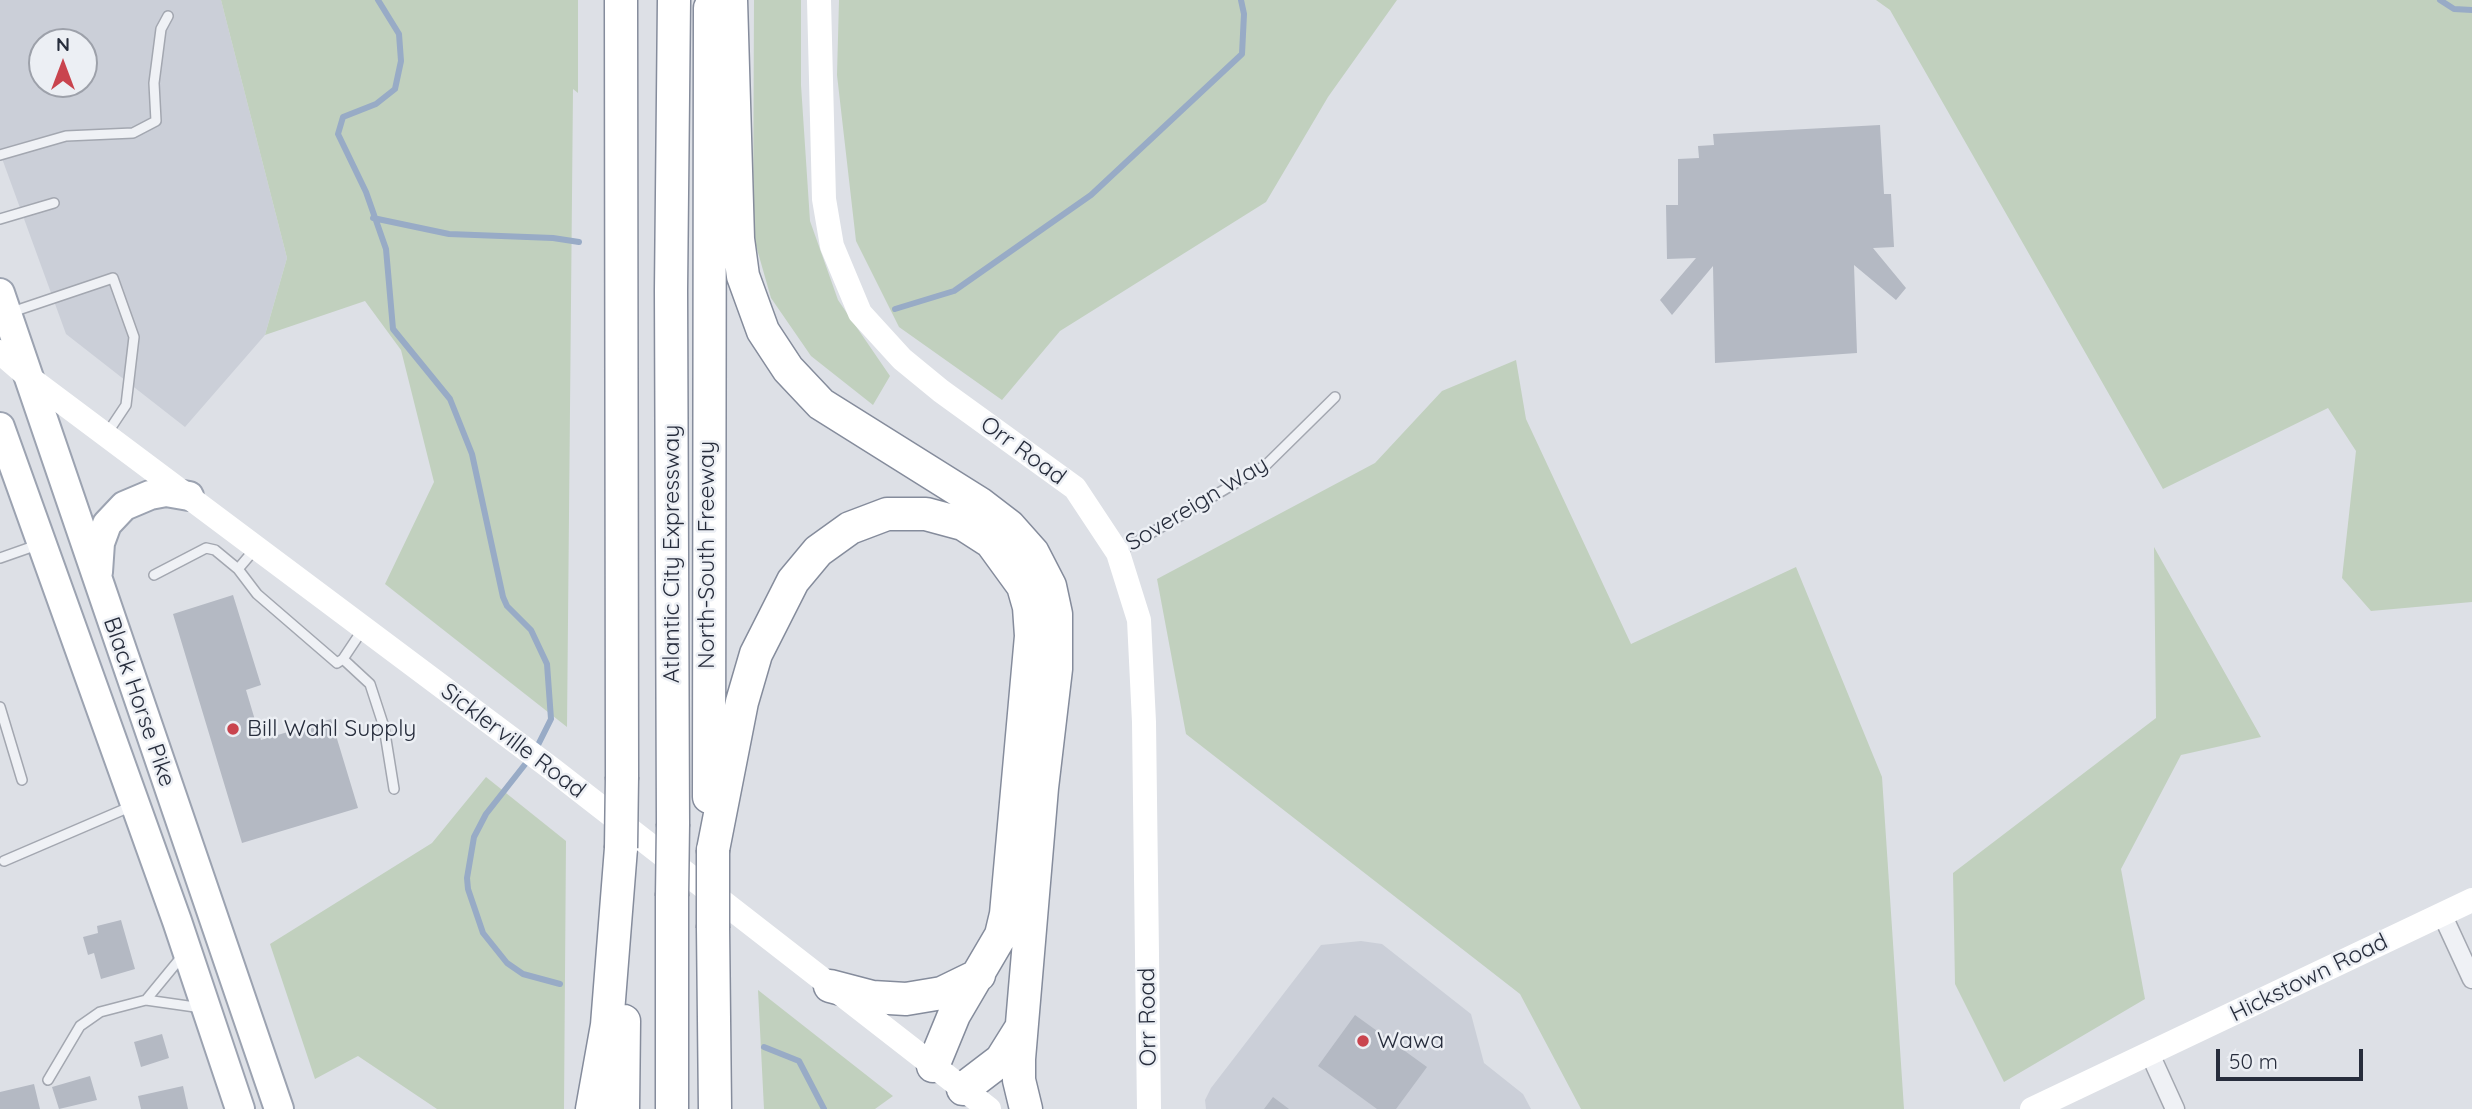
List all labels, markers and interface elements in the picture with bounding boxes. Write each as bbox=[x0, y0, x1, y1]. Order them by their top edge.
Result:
north arrow bbox=[28, 28, 98, 98]
text: N bbox=[56, 32, 70, 56]
street label: Orr Road bbox=[975, 411, 1071, 491]
street label: Atlantic City Expressway bbox=[658, 425, 686, 683]
street label: North-South Freeway bbox=[693, 441, 721, 669]
street label: Sovereign Way bbox=[1121, 451, 1273, 557]
street label: Black Horse Pike bbox=[97, 614, 181, 790]
street label: Sicklerville Road bbox=[435, 678, 591, 804]
place label: Bill Wahl Supply bbox=[247, 715, 416, 743]
marker: Bill Wahl Supply bbox=[225, 721, 241, 737]
street label: Hickstown Road bbox=[2226, 928, 2392, 1028]
street label: Orr Road bbox=[1133, 967, 1163, 1067]
place label: Wawa bbox=[1377, 1027, 1444, 1055]
marker: Wawa bbox=[1355, 1033, 1371, 1049]
scale bar bbox=[2220, 1036, 2367, 1080]
text: 50 m bbox=[2229, 1048, 2278, 1074]

